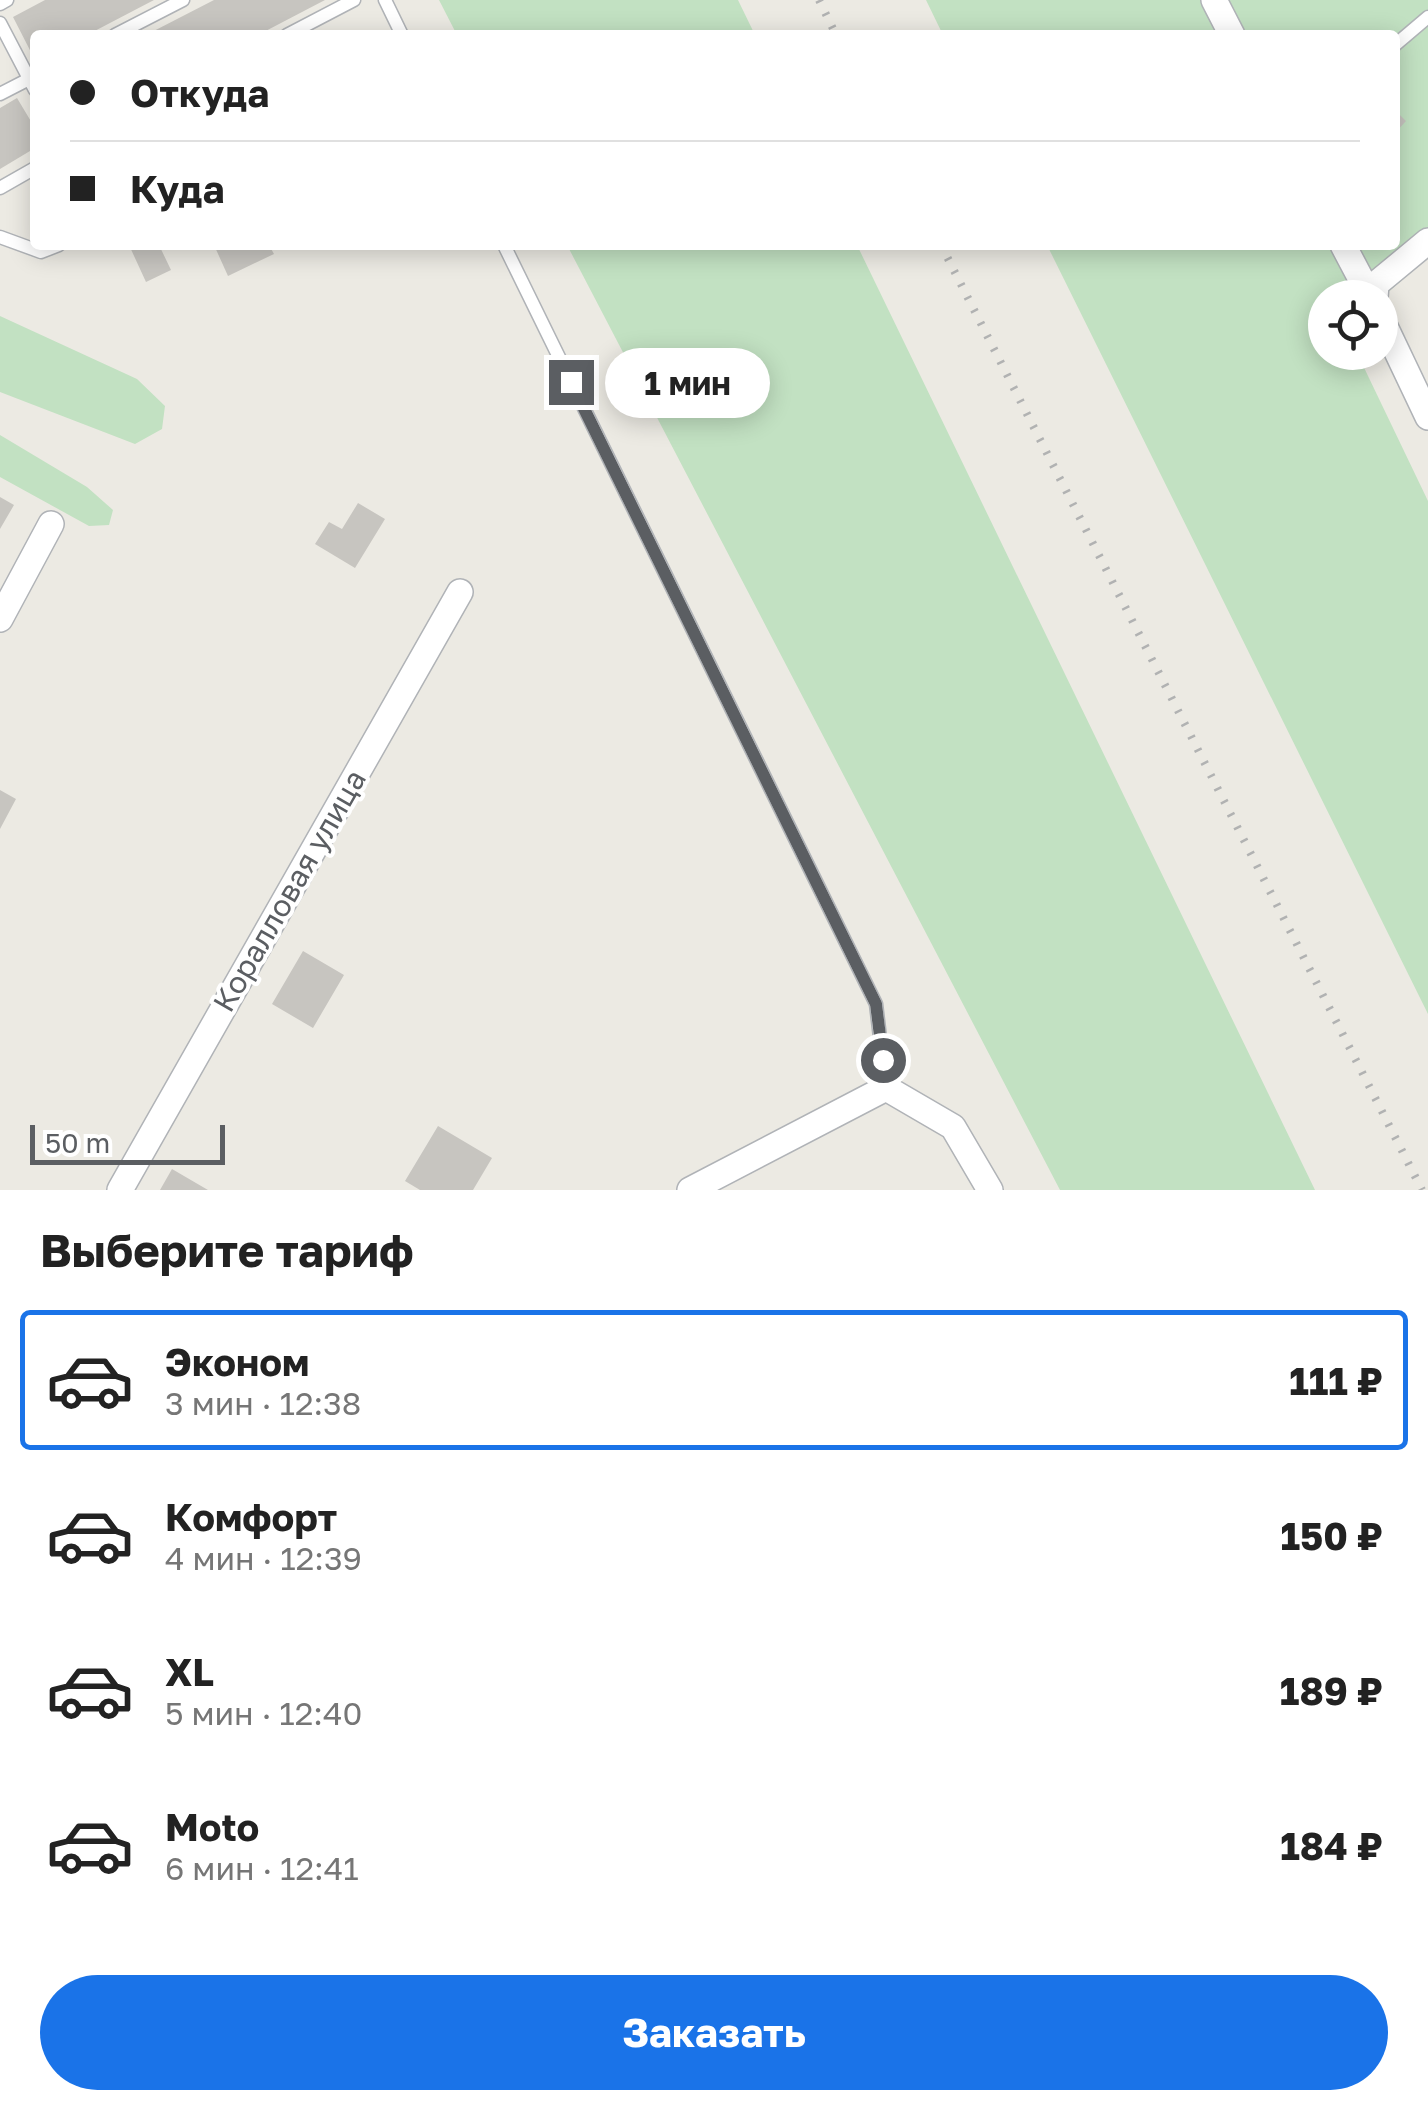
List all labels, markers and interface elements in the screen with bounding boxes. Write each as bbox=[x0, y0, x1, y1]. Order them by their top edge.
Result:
text: Откуда bbox=[130, 70, 269, 115]
text: Куда bbox=[130, 166, 224, 211]
map controls bbox=[1308, 280, 1398, 370]
button: locate bbox=[1308, 280, 1398, 370]
callout: 1 мин bbox=[606, 347, 771, 417]
route end bbox=[549, 360, 594, 405]
text: 1 мин bbox=[644, 364, 731, 402]
street label: Коралловая улица bbox=[205, 763, 373, 1018]
route start bbox=[861, 1038, 906, 1083]
scale bar bbox=[30, 1120, 225, 1164]
text: 50 m bbox=[45, 1126, 110, 1159]
text: Выберите тариф bbox=[40, 1223, 414, 1277]
icon: car bbox=[45, 1335, 135, 1425]
text: Эконом bbox=[165, 1339, 309, 1384]
text: 111 ₽ bbox=[1289, 1358, 1383, 1403]
text: 3 мин · 12:38 bbox=[165, 1384, 361, 1422]
icon: car bbox=[45, 1490, 135, 1580]
text: Комфорт bbox=[165, 1494, 337, 1539]
text: 150 ₽ bbox=[1280, 1513, 1383, 1558]
text: 4 мин · 12:39 bbox=[165, 1539, 362, 1577]
icon: car bbox=[45, 1645, 135, 1735]
text: XL bbox=[165, 1649, 214, 1694]
text: 189 ₽ bbox=[1280, 1668, 1383, 1713]
text: 5 мин · 12:40 bbox=[165, 1694, 362, 1732]
icon: car bbox=[45, 1800, 135, 1890]
text: Moto bbox=[165, 1804, 259, 1849]
text: 184 ₽ bbox=[1280, 1823, 1383, 1868]
text: 6 мин · 12:41 bbox=[165, 1849, 359, 1887]
button: Заказать bbox=[40, 1975, 1388, 2090]

